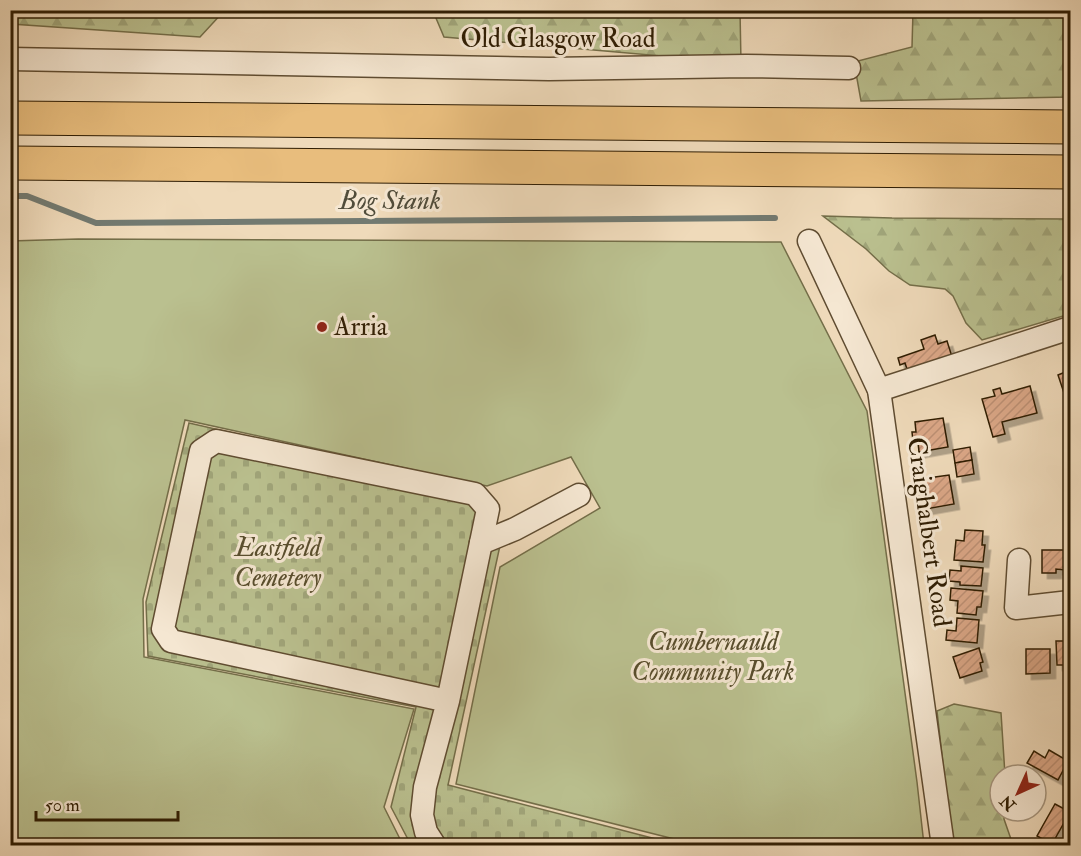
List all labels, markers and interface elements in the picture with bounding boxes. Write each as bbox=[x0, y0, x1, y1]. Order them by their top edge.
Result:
street label: Old Glasgow Road bbox=[461, 23, 656, 55]
water label: Bog Stank bbox=[337, 184, 441, 217]
place label: Arria bbox=[333, 311, 388, 343]
marker: Arria bbox=[315, 320, 329, 334]
street label: Craighalbert Road bbox=[900, 435, 958, 629]
park label: Eastfield Cemetery bbox=[233, 532, 323, 594]
park label: Cumbernauld Community Park bbox=[632, 626, 794, 688]
north arrow bbox=[988, 763, 1048, 823]
scale bar bbox=[36, 784, 178, 822]
text: N bbox=[995, 790, 1021, 816]
text: 50 m bbox=[45, 794, 80, 817]

